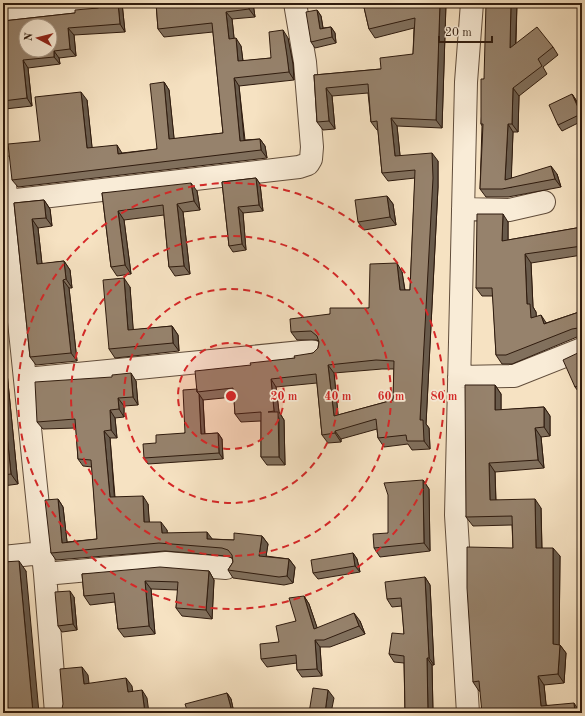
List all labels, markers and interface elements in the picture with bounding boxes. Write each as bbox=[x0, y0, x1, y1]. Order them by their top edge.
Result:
north arrow bbox=[18, 18, 58, 58]
scale bar bbox=[439, 18, 492, 44]
text: 20 m bbox=[445, 27, 472, 39]
text: N bbox=[24, 32, 36, 42]
centre of rings bbox=[224, 389, 238, 403]
text: 20 m bbox=[271, 391, 298, 403]
text: 40 m bbox=[325, 391, 352, 403]
text: 60 m bbox=[378, 391, 405, 403]
text: 80 m bbox=[431, 391, 458, 403]

